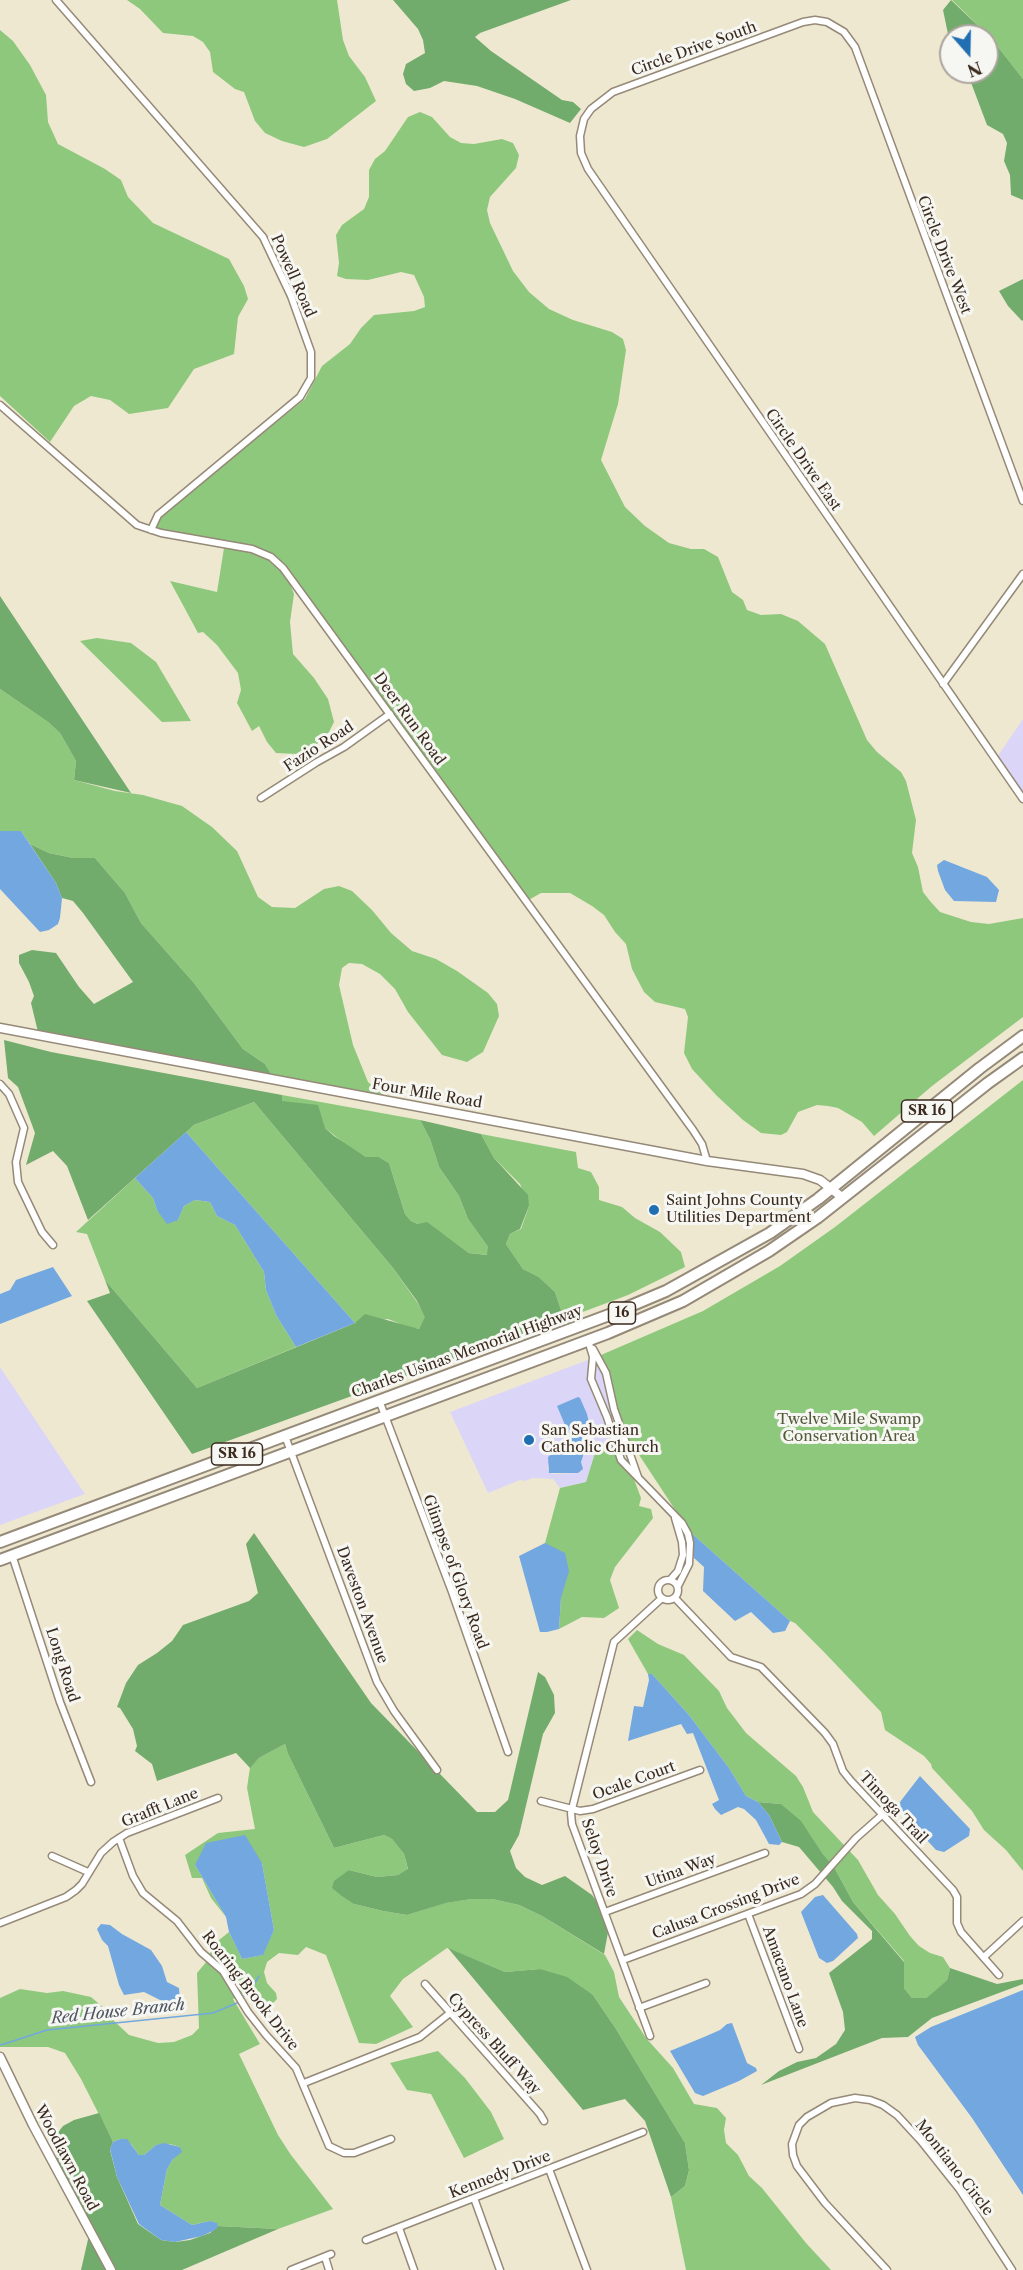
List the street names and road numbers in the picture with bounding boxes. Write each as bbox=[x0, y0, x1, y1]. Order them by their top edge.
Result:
street label: Circle Drive South bbox=[629, 18, 759, 80]
street label: Circle Drive West bbox=[913, 193, 975, 317]
street label: Powell Road bbox=[267, 232, 319, 320]
street label: Circle Drive East bbox=[761, 406, 845, 514]
street label: Deer Run Road bbox=[369, 669, 449, 769]
street label: Fazio Road bbox=[281, 718, 357, 776]
street label: Four Mile Road bbox=[371, 1075, 483, 1113]
road number: SR 16 bbox=[902, 1100, 952, 1122]
street label: Charles Usinas Memorial Highway bbox=[349, 1302, 585, 1402]
road number: 16 bbox=[608, 1302, 636, 1324]
road number: SR 16 bbox=[212, 1443, 262, 1465]
street label: Glimpse of Glory Road bbox=[419, 1492, 491, 1652]
street label: Daveston Avenue bbox=[332, 1544, 392, 1666]
street label: Long Road bbox=[41, 1625, 83, 1705]
street label: Ocale Court bbox=[590, 1758, 678, 1804]
street label: Timoga Trail bbox=[855, 1768, 931, 1848]
street label: Grafft Lane bbox=[119, 1784, 201, 1832]
street label: Seloy Drive bbox=[577, 1816, 621, 1900]
street label: Utina Way bbox=[643, 1850, 719, 1892]
street label: Calusa Crossing Drive bbox=[650, 1871, 802, 1943]
street label: Amacano Lane bbox=[758, 1924, 812, 2030]
street label: Roaring Brook Drive bbox=[198, 1928, 302, 2054]
street label: Cypress Bluff Way bbox=[444, 1990, 544, 2098]
street label: Woodlawn Road bbox=[30, 2102, 102, 2214]
street label: Montiano Circle bbox=[911, 2116, 997, 2220]
street label: Kennedy Drive bbox=[447, 2147, 553, 2203]

